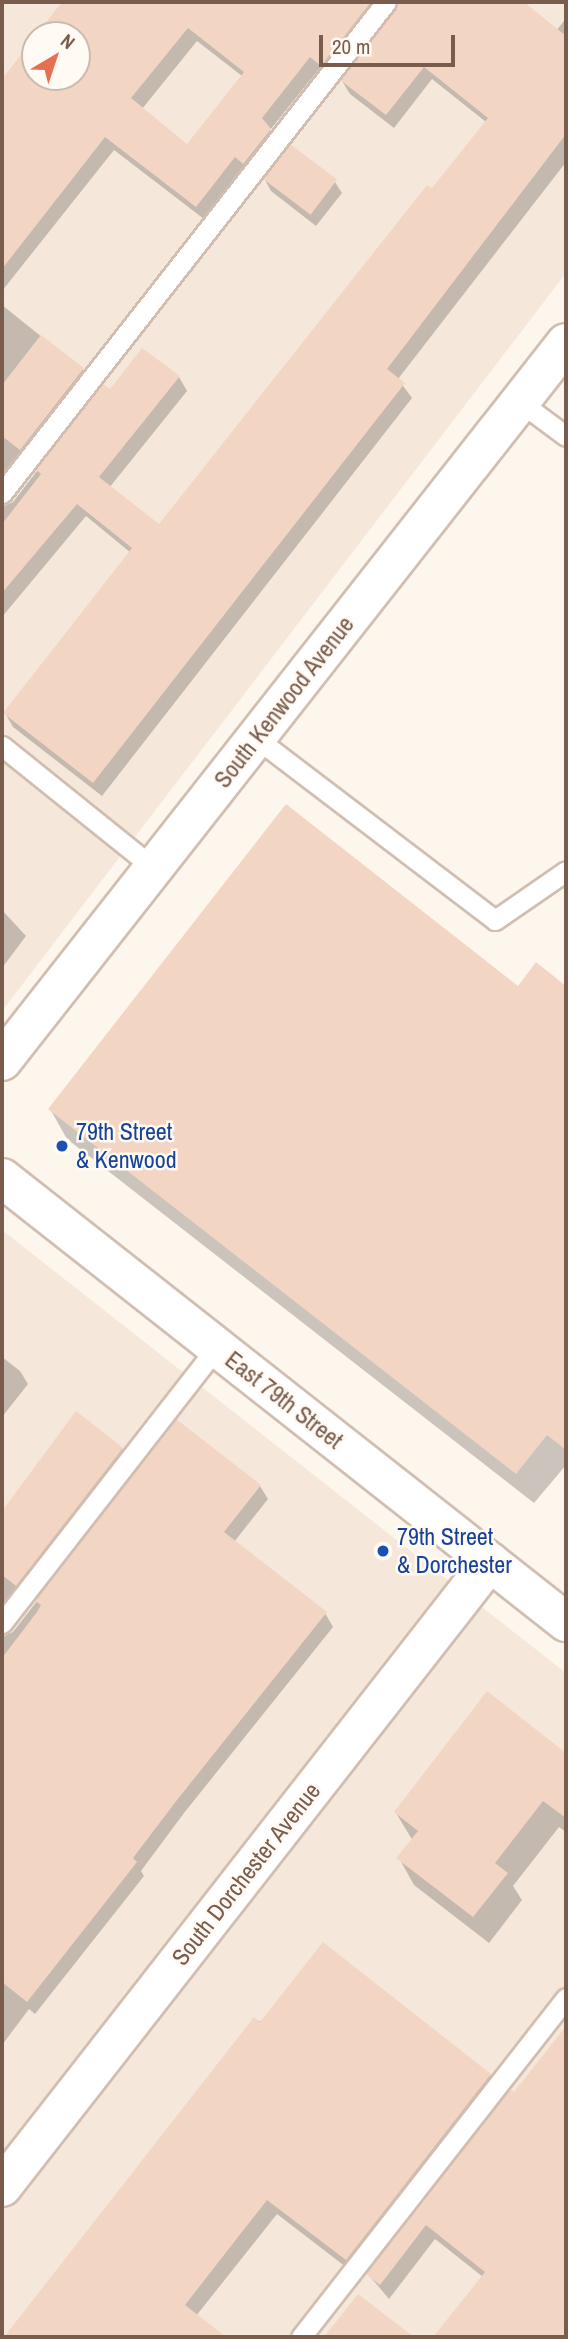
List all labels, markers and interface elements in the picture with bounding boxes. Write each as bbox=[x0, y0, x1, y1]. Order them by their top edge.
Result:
north arrow bbox=[21, 21, 91, 91]
scale bar bbox=[323, 21, 460, 65]
text: N bbox=[55, 28, 81, 55]
text: 20 m bbox=[332, 32, 370, 61]
street label: South Kenwood Avenue bbox=[208, 610, 360, 794]
place label: 79th Street & Kenwood bbox=[76, 1118, 177, 1174]
marker: 79th Street & Kenwood bbox=[54, 1138, 70, 1154]
street label: East 79th Street bbox=[220, 1345, 348, 1455]
place label: 79th Street & Dorchester bbox=[397, 1523, 512, 1579]
marker: 79th Street & Dorchester bbox=[375, 1543, 391, 1559]
street label: South Dorchester Avenue bbox=[165, 1776, 327, 1972]

